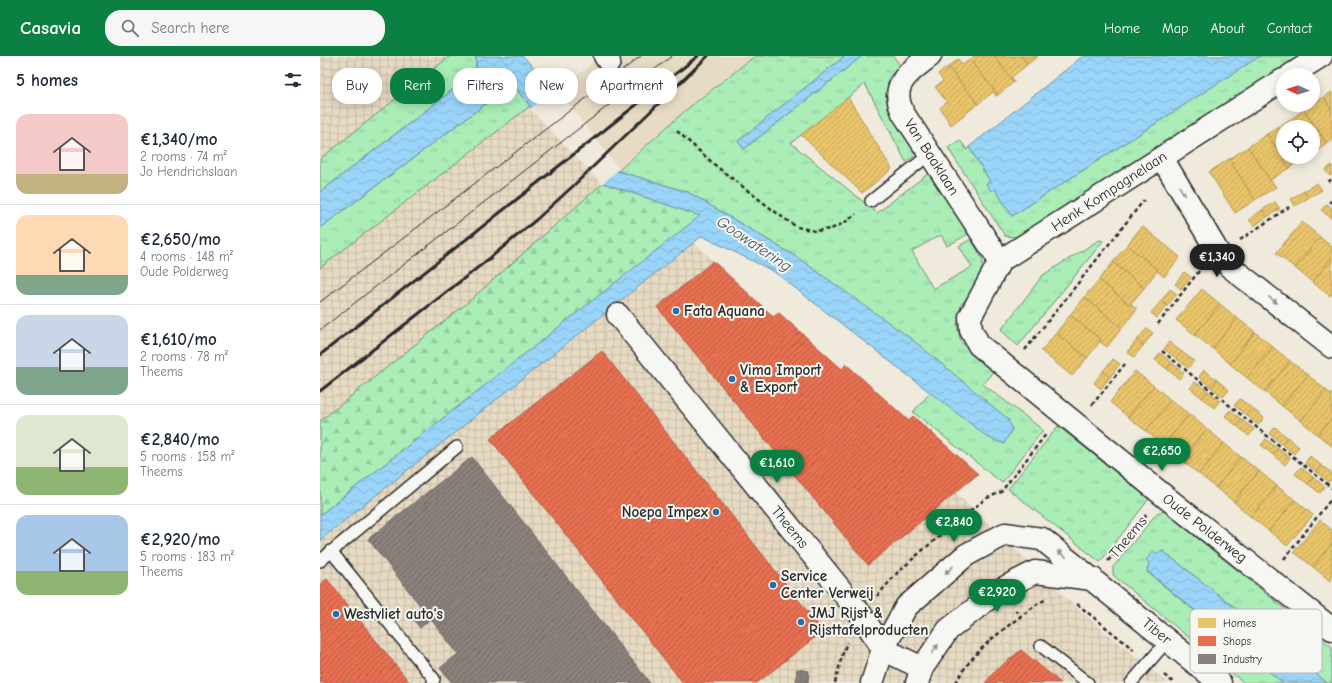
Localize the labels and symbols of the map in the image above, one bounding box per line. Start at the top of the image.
north arrow [1276,68,1320,112]
street label: Van Baaklaan [901,115,963,199]
street label: Henk Kompagnelaan [1048,147,1170,235]
one-way arrow [1178,185,1185,197]
water label: Goowatering [713,212,795,276]
pin: €1,340 [1184,244,1250,278]
one-way arrow [1267,296,1278,305]
place label: Fata Aquana [684,302,765,320]
marker: Fata Aquana [671,306,681,316]
place label: Vima Import & Export [740,361,822,396]
marker: Vima Import & Export [727,374,737,384]
pin: €2,650 [1129,438,1195,472]
pin: €1,610 [744,450,810,484]
street label: Oude Polderweg [1159,489,1251,567]
street label: Theems [767,502,813,552]
place label: Noepa Impex [622,503,709,521]
marker: Noepa Impex [711,507,721,517]
pin: €2,840 [921,509,987,543]
street label: Theems [1105,512,1151,562]
one-way arrow [1057,550,1068,559]
one-way arrow [943,565,954,574]
place label: Service Center Verweij [781,567,874,602]
pin: €2,920 [964,579,1030,613]
marker: Service Center Verweij [768,580,778,590]
place label: JMJ Rijst & Rijsttafelproducten [809,604,928,639]
place label: Westvliet auto's [344,605,443,623]
marker: Westvliet auto's [331,609,341,619]
legend [1190,609,1322,673]
street label: Tiber [1139,614,1175,648]
marker: JMJ Rijst & Rijsttafelproducten [796,617,806,627]
text: Homes [1223,617,1256,630]
text: Shops [1223,635,1252,648]
one-way arrow [931,644,939,654]
text: Industry [1223,653,1262,666]

